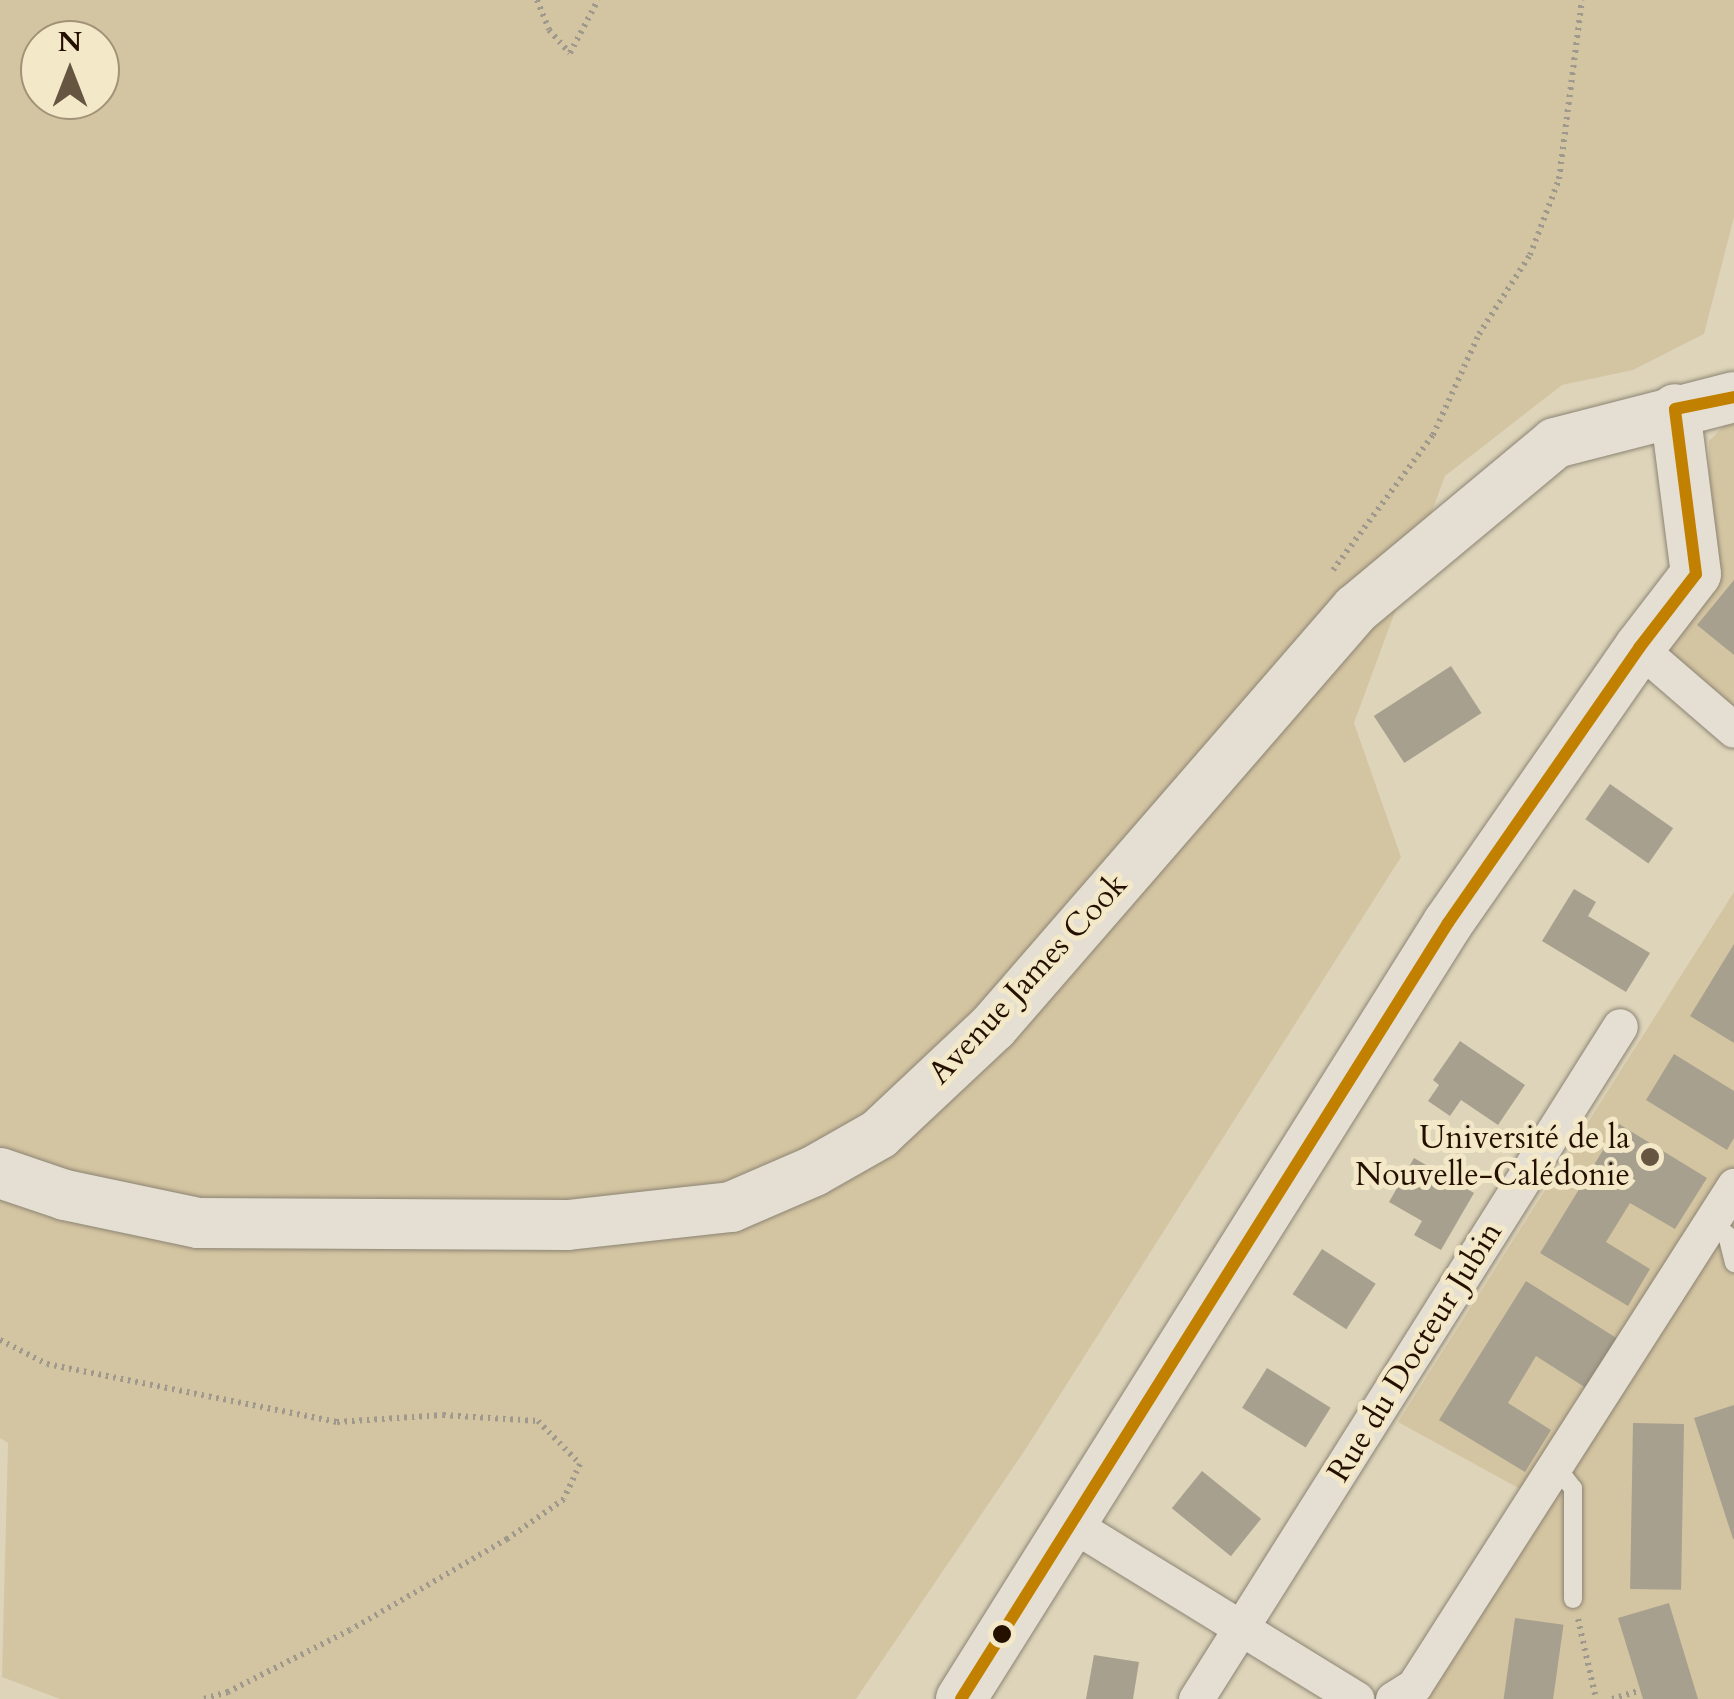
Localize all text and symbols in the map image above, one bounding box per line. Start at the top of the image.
north arrow [20,20,120,120]
text: N [58,23,82,61]
street label: Avenue James Cook [920,866,1136,1092]
place label: Université de la Nouvelle-Calédonie [1355,1120,1630,1195]
marker: Université de la Nouvelle-Calédonie [1639,1146,1661,1168]
street label: Rue du Docteur Jubin [1319,1215,1511,1489]
unlabelled marker [992,1624,1012,1644]

